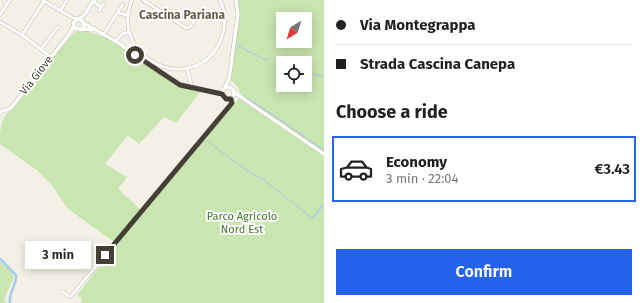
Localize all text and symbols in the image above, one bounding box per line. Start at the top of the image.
district label: Cascina Pariana [139,8,225,22]
north arrow [276,12,312,48]
map controls [276,12,312,92]
text: Via Montegrappa [360,16,476,34]
route start [126,46,144,64]
street label: Via Giove [17,53,56,97]
text: Strada Cascina Canepa [360,55,515,73]
button: locate [276,56,312,92]
text: Choose a ride [336,101,448,123]
icon: car [338,151,374,187]
text: Economy [386,153,447,171]
text: €3.43 [594,160,630,178]
text: 3 min · 22:04 [386,171,459,186]
park label: Parco Agricolo Nord Est [207,210,277,236]
callout: 3 min [25,241,91,269]
route end [96,246,114,264]
text: 3 min [42,247,74,262]
button: Confirm [336,249,632,295]

